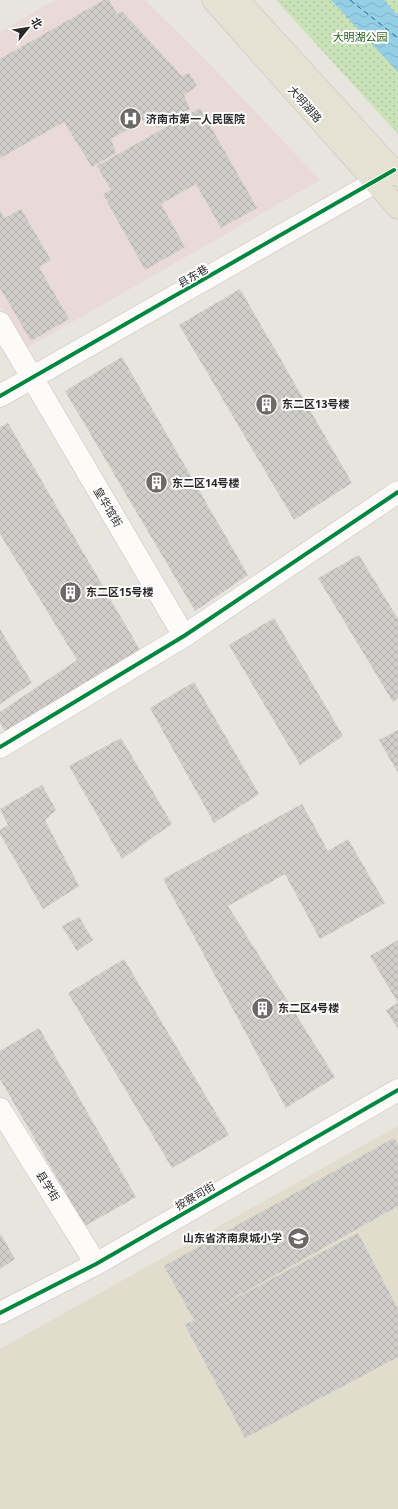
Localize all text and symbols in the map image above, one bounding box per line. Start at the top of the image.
north arrow [8,8,48,48]
text: 北 [28,14,46,31]
park label: 大明湖公园 [333,29,388,44]
street label: 大明湖路 [285,82,325,125]
hospital icon: 济南市第一人民医院 [118,106,144,132]
place label: 济南市第一人民医院 [146,111,245,126]
street label: 县东巷 [175,261,211,290]
building icon: 东二区13号楼 [253,391,279,417]
place label: 东二区13号楼 [282,396,350,411]
building icon: 东二区14号楼 [144,470,170,496]
place label: 东二区14号楼 [172,475,240,490]
street label: 皇华馆街 [91,484,126,529]
building icon: 东二区15号楼 [58,579,84,605]
place label: 东二区15号楼 [86,584,154,599]
building icon: 东二区4号楼 [249,995,275,1021]
place label: 东二区4号楼 [278,1000,339,1015]
street label: 县学街 [33,1168,64,1204]
street label: 按察司街 [172,1178,218,1213]
school or university icon: 山东省济南泉城小学 [285,1225,311,1251]
place label: 山东省济南泉城小学 [183,1230,282,1245]

